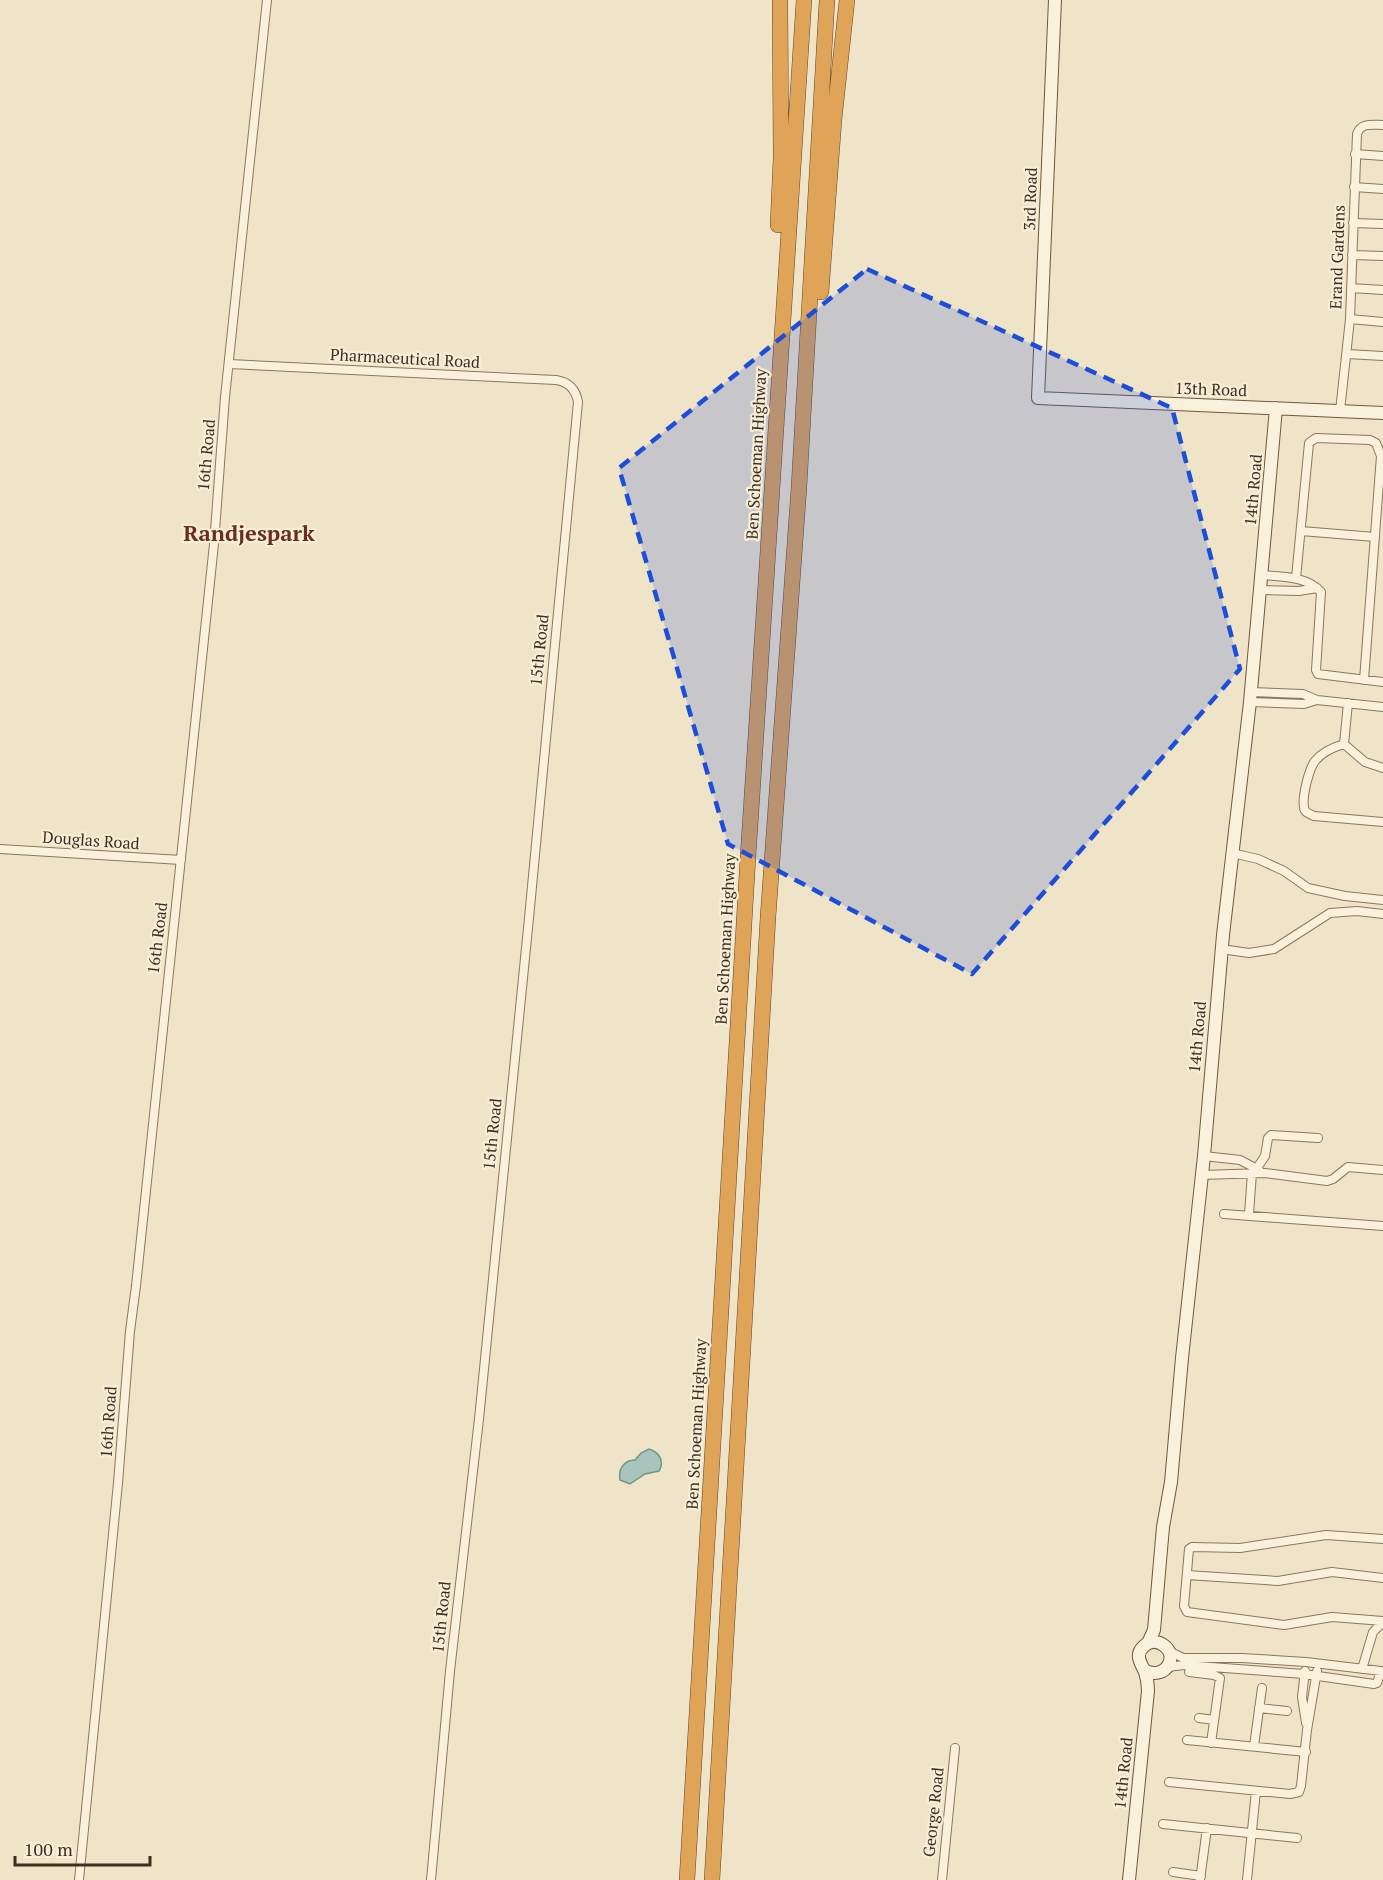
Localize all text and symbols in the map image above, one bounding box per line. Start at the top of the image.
street label: 3rd Road [1018,167,1042,231]
street label: Erand Gardens [1324,204,1350,310]
street label: Pharmaceutical Road [329,343,481,373]
street label: Ben Schoeman Highway [741,367,772,540]
street label: 13th Road [1175,377,1247,401]
street label: 16th Road [192,418,220,492]
street label: 14th Road [1239,453,1267,527]
district label: Randjespark [183,518,315,547]
street label: 15th Road [524,613,554,687]
street label: Douglas Road [42,826,140,854]
street label: Ben Schoeman Highway [710,852,741,1025]
street label: 16th Road [142,901,172,975]
street label: 14th Road [1183,1000,1211,1074]
street label: 15th Road [477,1097,507,1171]
street label: Ben Schoeman Highway [681,1337,712,1510]
street label: 16th Road [95,1385,121,1459]
street label: 15th Road [426,1580,456,1654]
street label: 14th Road [1108,1736,1138,1810]
street label: George Road [917,1766,949,1858]
scale bar [15,1829,150,1867]
text: 100 m [24,1837,73,1861]

